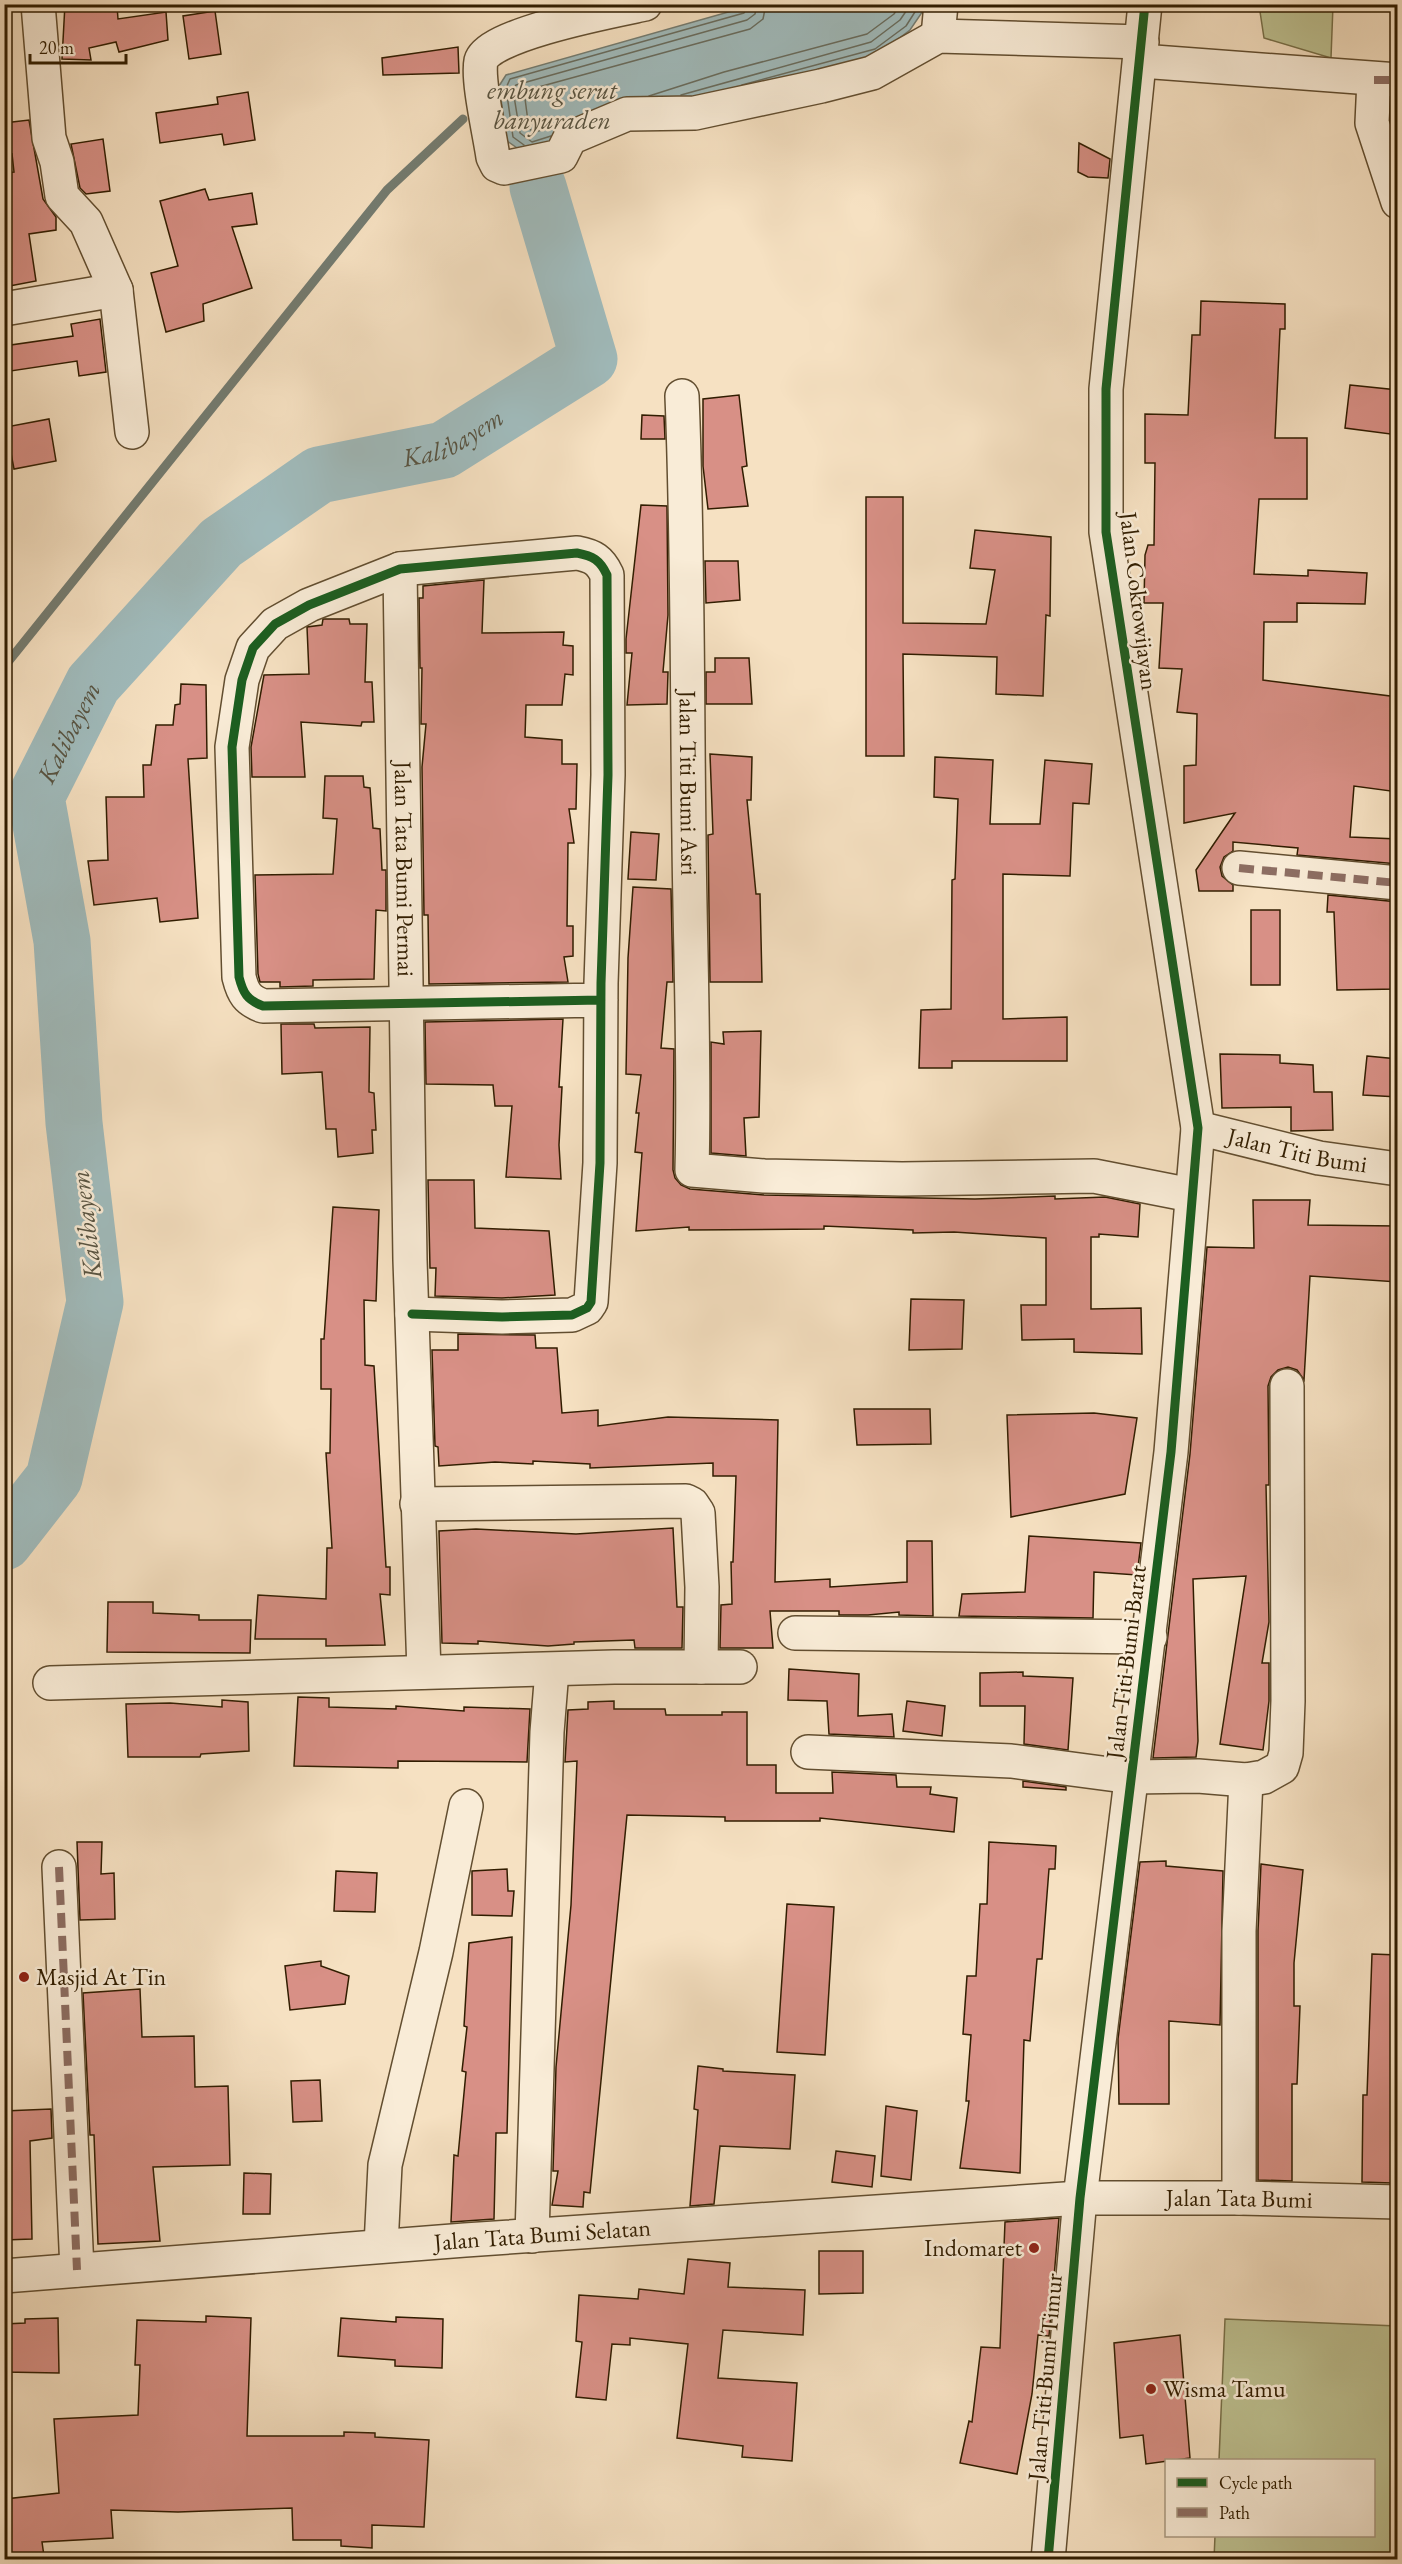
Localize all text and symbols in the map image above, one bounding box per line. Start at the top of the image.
scale bar [30,27,126,65]
text: 20 m [39,36,74,59]
water label: embung serut banyuraden [487,73,618,137]
water label: Kalibayem [399,400,510,475]
street label: Jalan Cokrowijayan [1113,508,1166,692]
water label: Kalibayem [28,676,108,790]
street label: Jalan Titi Bumi Asri [673,688,705,876]
street label: Jalan Tata Bumi Permai [388,759,422,977]
street label: Jalan Titi Bumi [1222,1119,1369,1180]
water label: Kalibayem [63,1169,110,1282]
street label: Jalan Titi Bumi Barat [1098,1563,1153,1763]
place label: Masjid At Tin [36,1961,167,1992]
marker: Masjid At Tin [17,1970,31,1984]
street label: Jalan Tata Bumi [1164,2182,1313,2215]
street label: Jalan Tata Bumi Selatan [431,2211,652,2258]
place label: Indomaret [924,2232,1022,2263]
marker: Indomaret [1027,2241,1041,2255]
street label: Jalan Titi Bumi Timur [1020,2272,1069,2484]
place label: Wisma Tamu [1163,2373,1286,2404]
marker: Wisma Tamu [1144,2382,1158,2396]
legend [1165,2459,1375,2537]
text: Cycle path [1219,2471,1293,2494]
text: Path [1219,2501,1250,2524]

